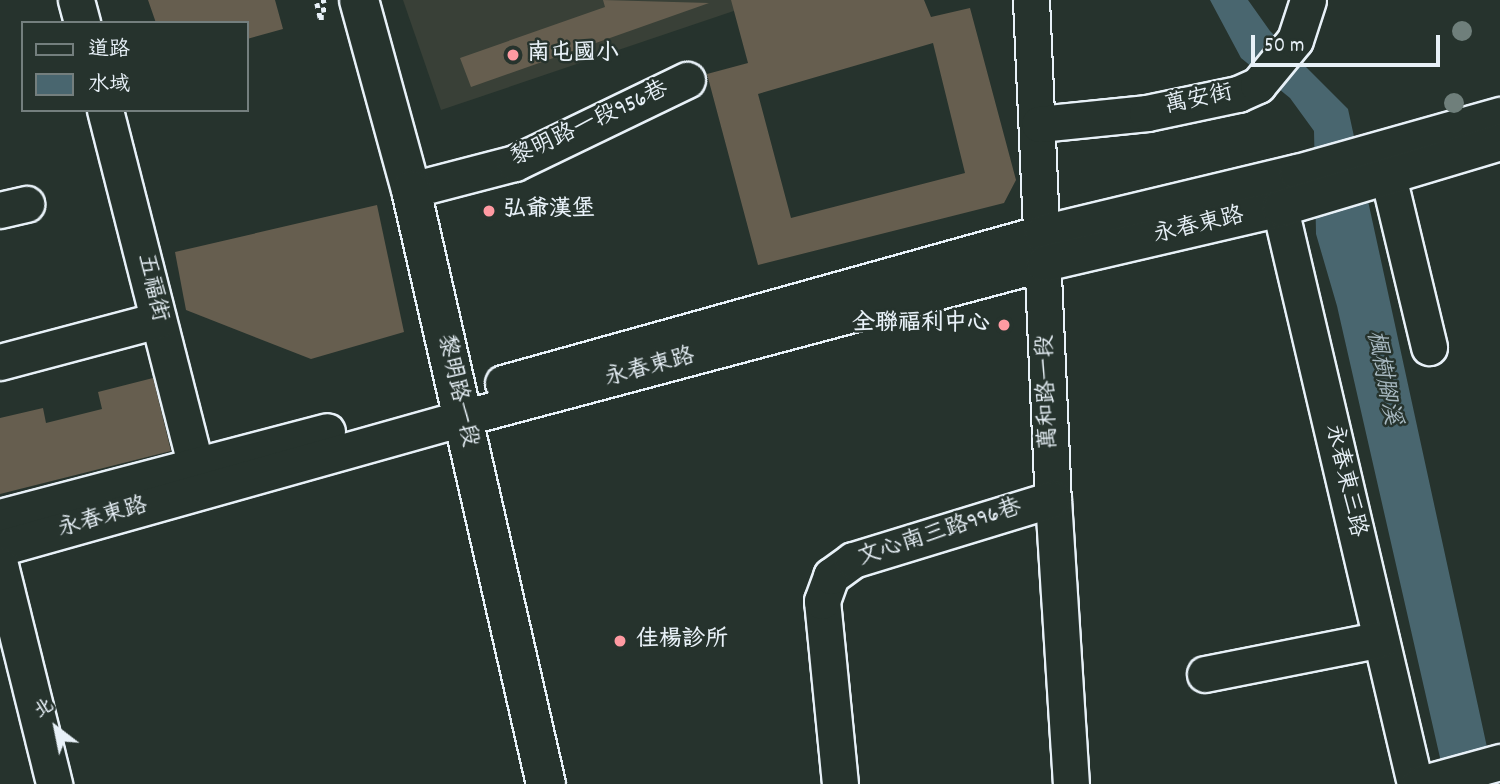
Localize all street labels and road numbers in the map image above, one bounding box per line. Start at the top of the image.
street label: 黎明路一段956巷 [507,76,673,174]
street label: 萬安街 [1162,80,1236,122]
street label: 永春東路 [1151,203,1247,251]
street label: 五福街 [130,251,172,325]
street label: 黎明路一段 [430,332,482,450]
street label: 萬和路一段 [1033,334,1065,450]
street label: 永春東路 [602,344,698,394]
street label: 永春東三路 [1318,422,1370,540]
street label: 永春東路 [55,493,151,545]
street label: 文心南三路996巷 [855,495,1025,573]

